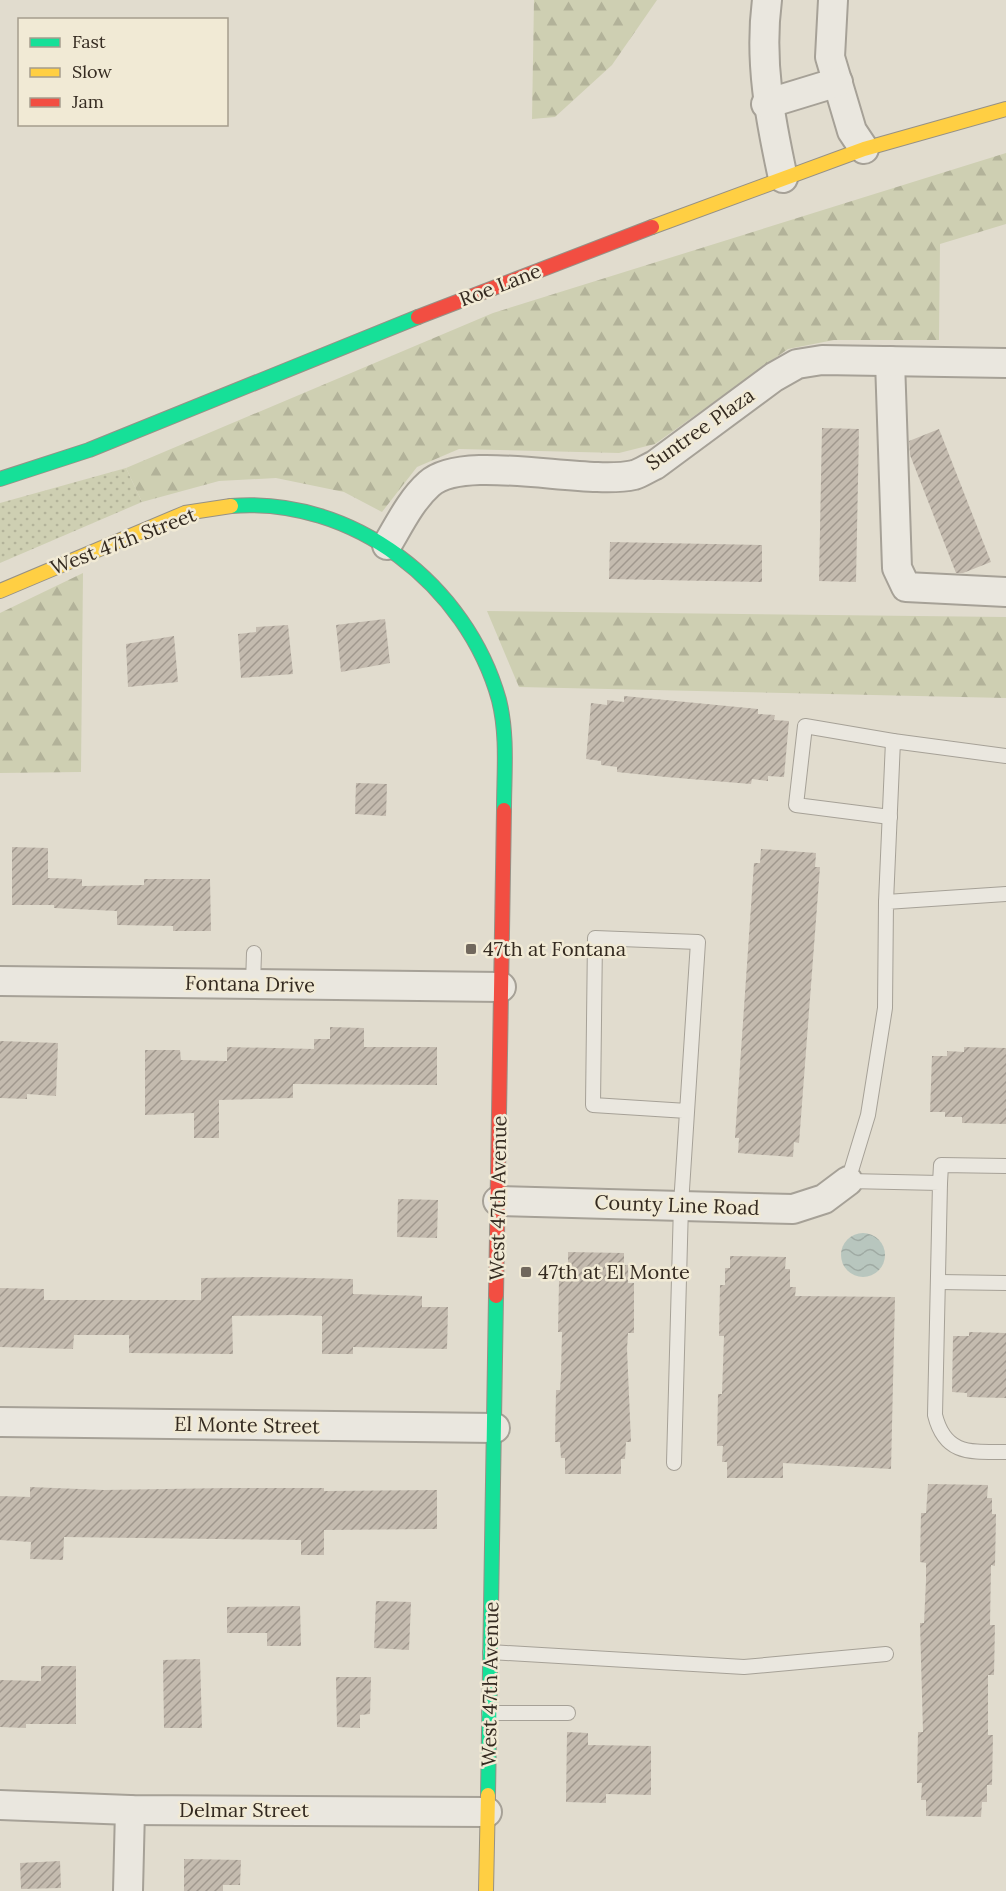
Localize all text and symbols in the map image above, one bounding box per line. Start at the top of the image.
legend [18,18,228,126]
text: Fast [72,30,106,53]
text: Slow [72,60,112,83]
text: Jam [71,90,104,113]
street label: Roe Lane [455,257,544,312]
street label: Suntree Plaza [641,382,759,475]
street label: West 47th Street [46,501,199,580]
place label: 47th at Fontana [483,936,626,961]
marker: 47th at Fontana [464,942,478,956]
street label: Fontana Drive [185,970,315,997]
street label: West 47th Avenue [484,1115,511,1281]
street label: County Line Road [594,1189,760,1220]
place label: 47th at El Monte [538,1259,690,1284]
marker: 47th at El Monte [519,1265,533,1279]
street label: El Monte Street [174,1411,320,1438]
street label: West 47th Avenue [476,1601,503,1767]
street label: Delmar Street [179,1797,309,1822]

